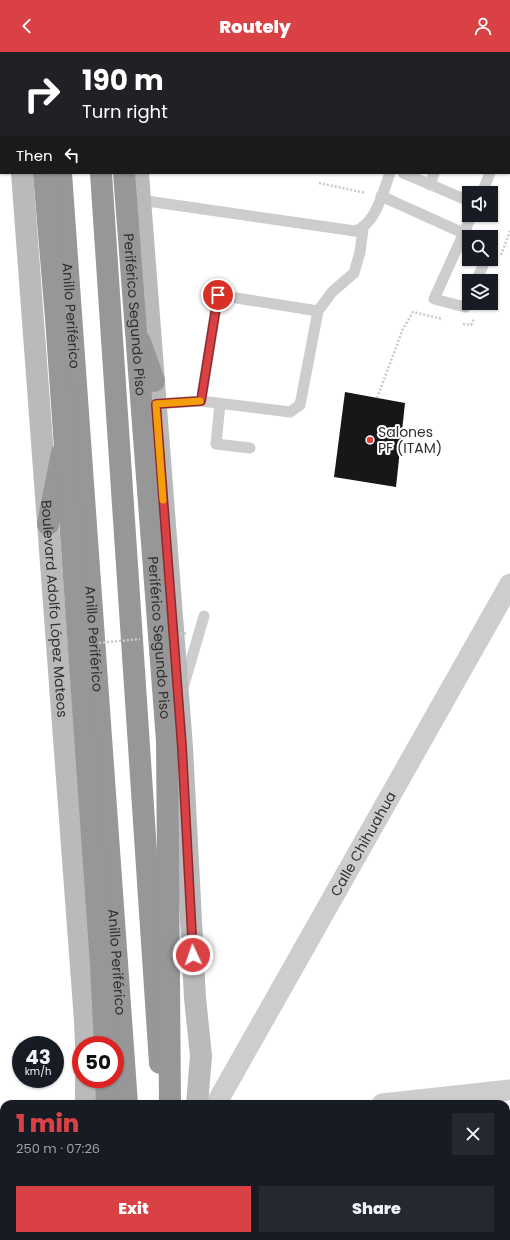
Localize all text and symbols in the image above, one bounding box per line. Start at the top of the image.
text: Routely [219,14,291,39]
icon: back [16,15,38,37]
icon: person [472,15,494,37]
text: 190 m [82,61,164,100]
icon: right [16,68,68,120]
text: Turn right [82,99,168,124]
icon: left [61,144,83,166]
text: Then [16,145,53,166]
map controls [462,186,498,310]
button: sound [462,186,498,222]
button: search [462,230,498,266]
street label: Periférico Segundo Piso [119,233,151,397]
street label: Anillo Periférico [57,262,85,369]
button: layers [462,274,498,310]
pin [201,278,235,312]
icon: arrive [207,284,229,306]
place label: Salones PF (ITAM) [378,422,442,458]
marker: Salones PF (ITAM) [365,435,375,445]
street label: Boulevard Adolfo López Mateos [36,499,72,718]
street label: Periférico Segundo Piso [143,556,175,720]
street label: Anillo Periférico [80,585,108,693]
street label: Calle Chihuahua [325,788,401,900]
street label: Anillo Periférico [103,908,131,1016]
position arrow [172,934,214,976]
speed limit sign: 50 [72,1036,124,1088]
text: 43 [25,1043,51,1071]
text: km/h [25,1064,51,1079]
text: 1 min [16,1107,79,1140]
button: close [452,1113,494,1155]
text: 250 m · 07:26 [16,1139,100,1158]
button: Exit [16,1186,251,1232]
button: Share [259,1186,494,1232]

